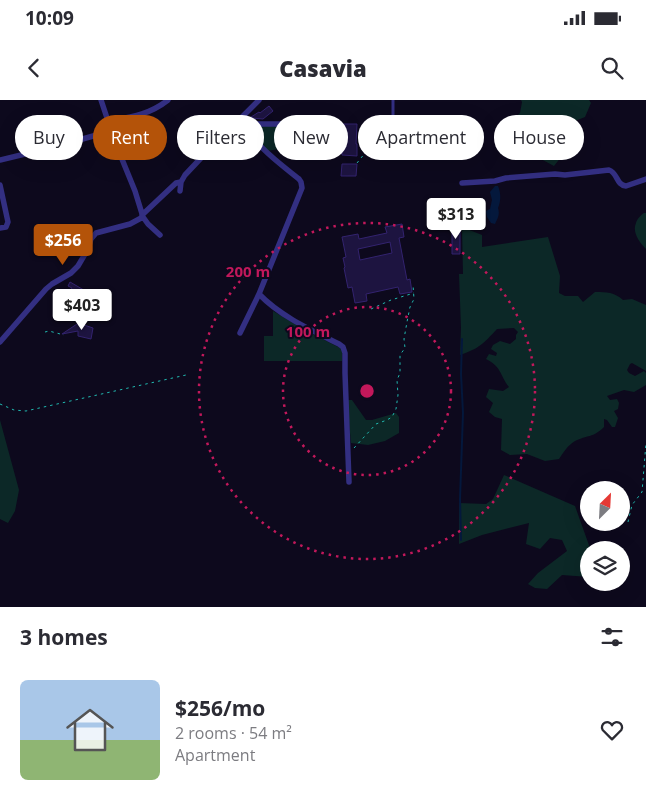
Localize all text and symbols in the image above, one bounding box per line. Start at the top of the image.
text: 10:09 [25,5,74,31]
text: Casavia [279,53,367,83]
icon: back [20,54,48,82]
icon: search [598,54,626,82]
chip: Buy [15,115,83,160]
chip: Rent [93,115,167,160]
chip: Filters [177,115,264,160]
chip: New [274,115,348,160]
chip: Apartment [358,115,484,160]
chip: House [494,115,584,160]
pin: $313 [426,198,486,240]
text: $313 [438,203,474,225]
pin: $256 [33,224,93,266]
text: $256 [45,229,81,251]
text: 200 m [226,261,270,281]
pin: $403 [52,288,112,331]
text: $403 [64,294,100,316]
text: 100 m [286,321,330,341]
centre of rings [358,382,376,400]
north arrow [580,481,630,531]
map controls [580,481,630,591]
button: layers [580,541,630,591]
text: 3 homes [20,623,108,651]
icon: filters [598,623,626,651]
text: $256/mo [175,694,265,722]
icon: home [60,700,120,760]
icon: heart [598,716,626,744]
text: 2 rooms · 54 m² [175,722,292,744]
text: Apartment [175,744,255,766]

